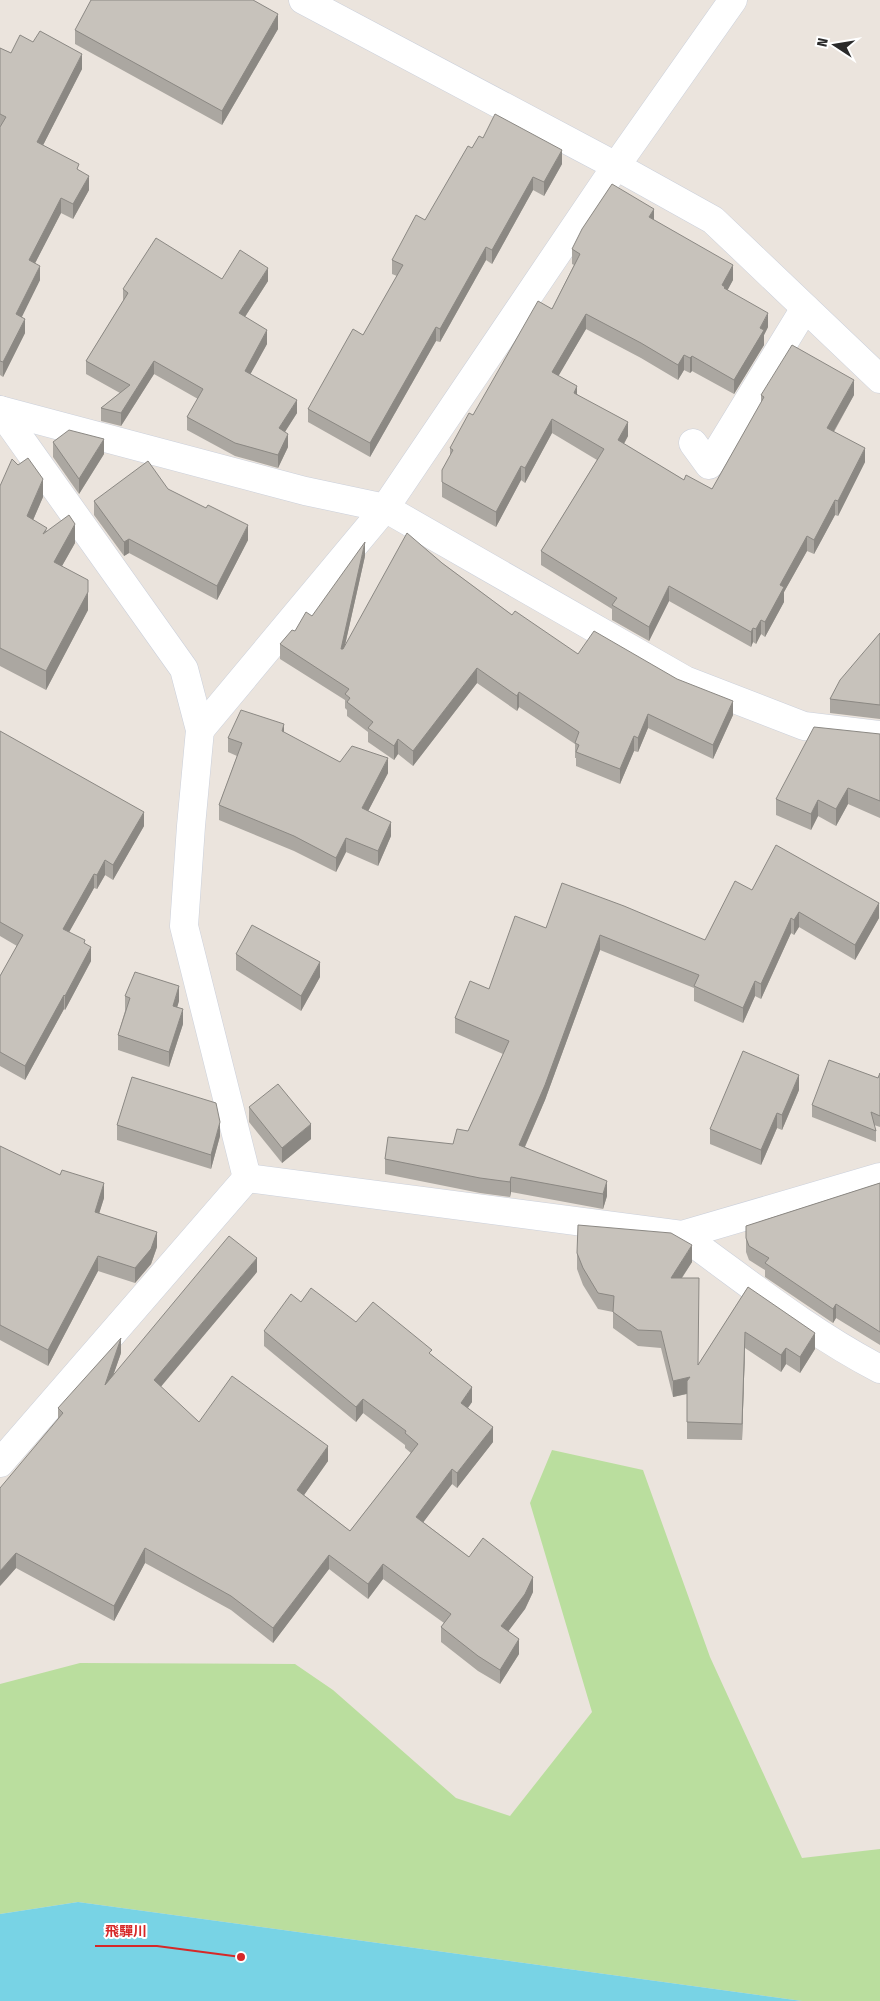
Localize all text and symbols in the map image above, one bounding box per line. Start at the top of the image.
north arrow [810,20,860,70]
text: N [814,37,832,48]
callout: 飛驒川 [95,1917,157,1946]
text: 飛驒川 [105,1923,147,1940]

